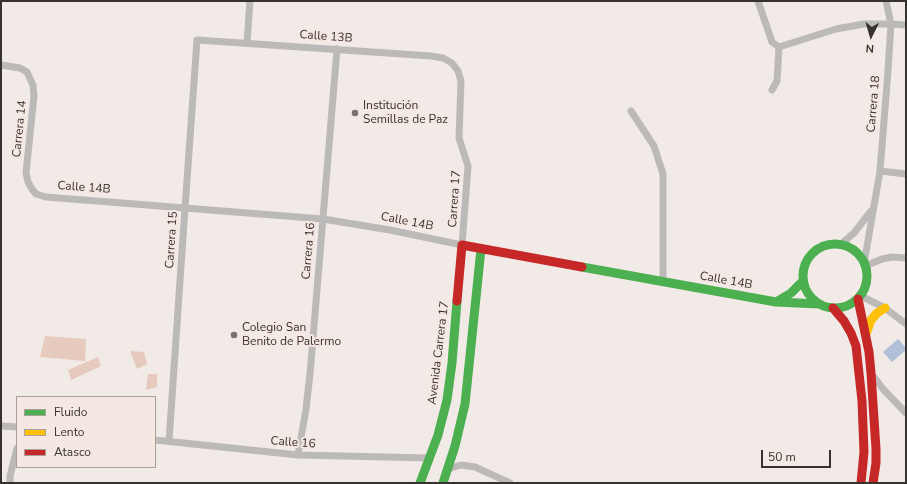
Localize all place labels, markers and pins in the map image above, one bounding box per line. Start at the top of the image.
place label: Institución Semillas de Paz [363,99,448,127]
marker: Institución Semillas de Paz [350,108,360,118]
place label: Colegio San Benito de Palermo [242,321,341,349]
marker: Colegio San Benito de Palermo [229,330,239,340]

